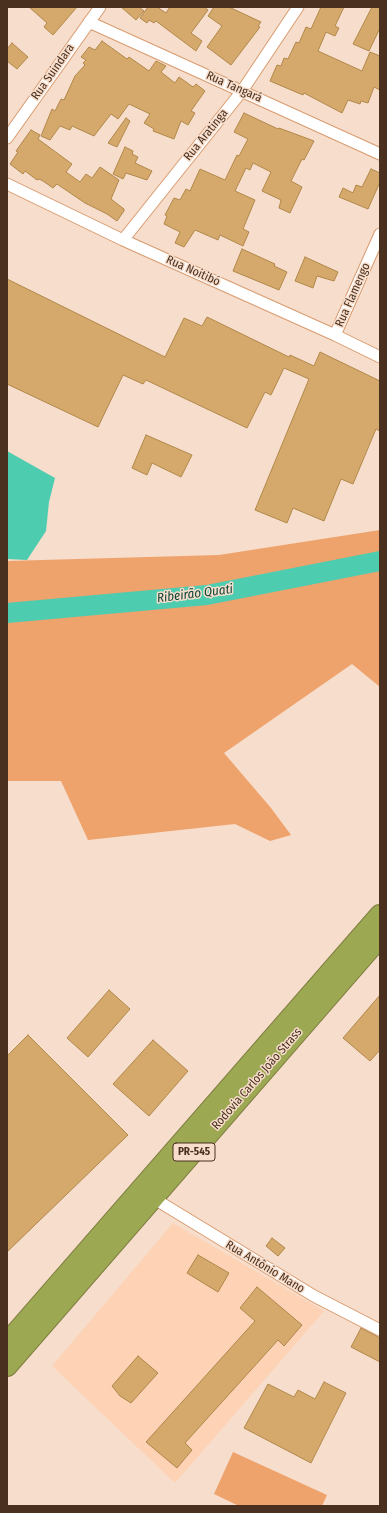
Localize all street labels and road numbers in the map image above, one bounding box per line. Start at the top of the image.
street label: Rua Suindara [28,41,78,103]
street label: Rua Tangará [204,68,264,106]
street label: Rua Aratinga [181,106,231,164]
street label: Rua Noitibó [164,253,222,289]
street label: Rua Flamengo [332,261,374,329]
street label: Rodovia Carlos João Strass [209,1025,305,1133]
road number: PR-545 [173,1143,215,1161]
street label: Rua Antônio Mano [223,1238,307,1296]

